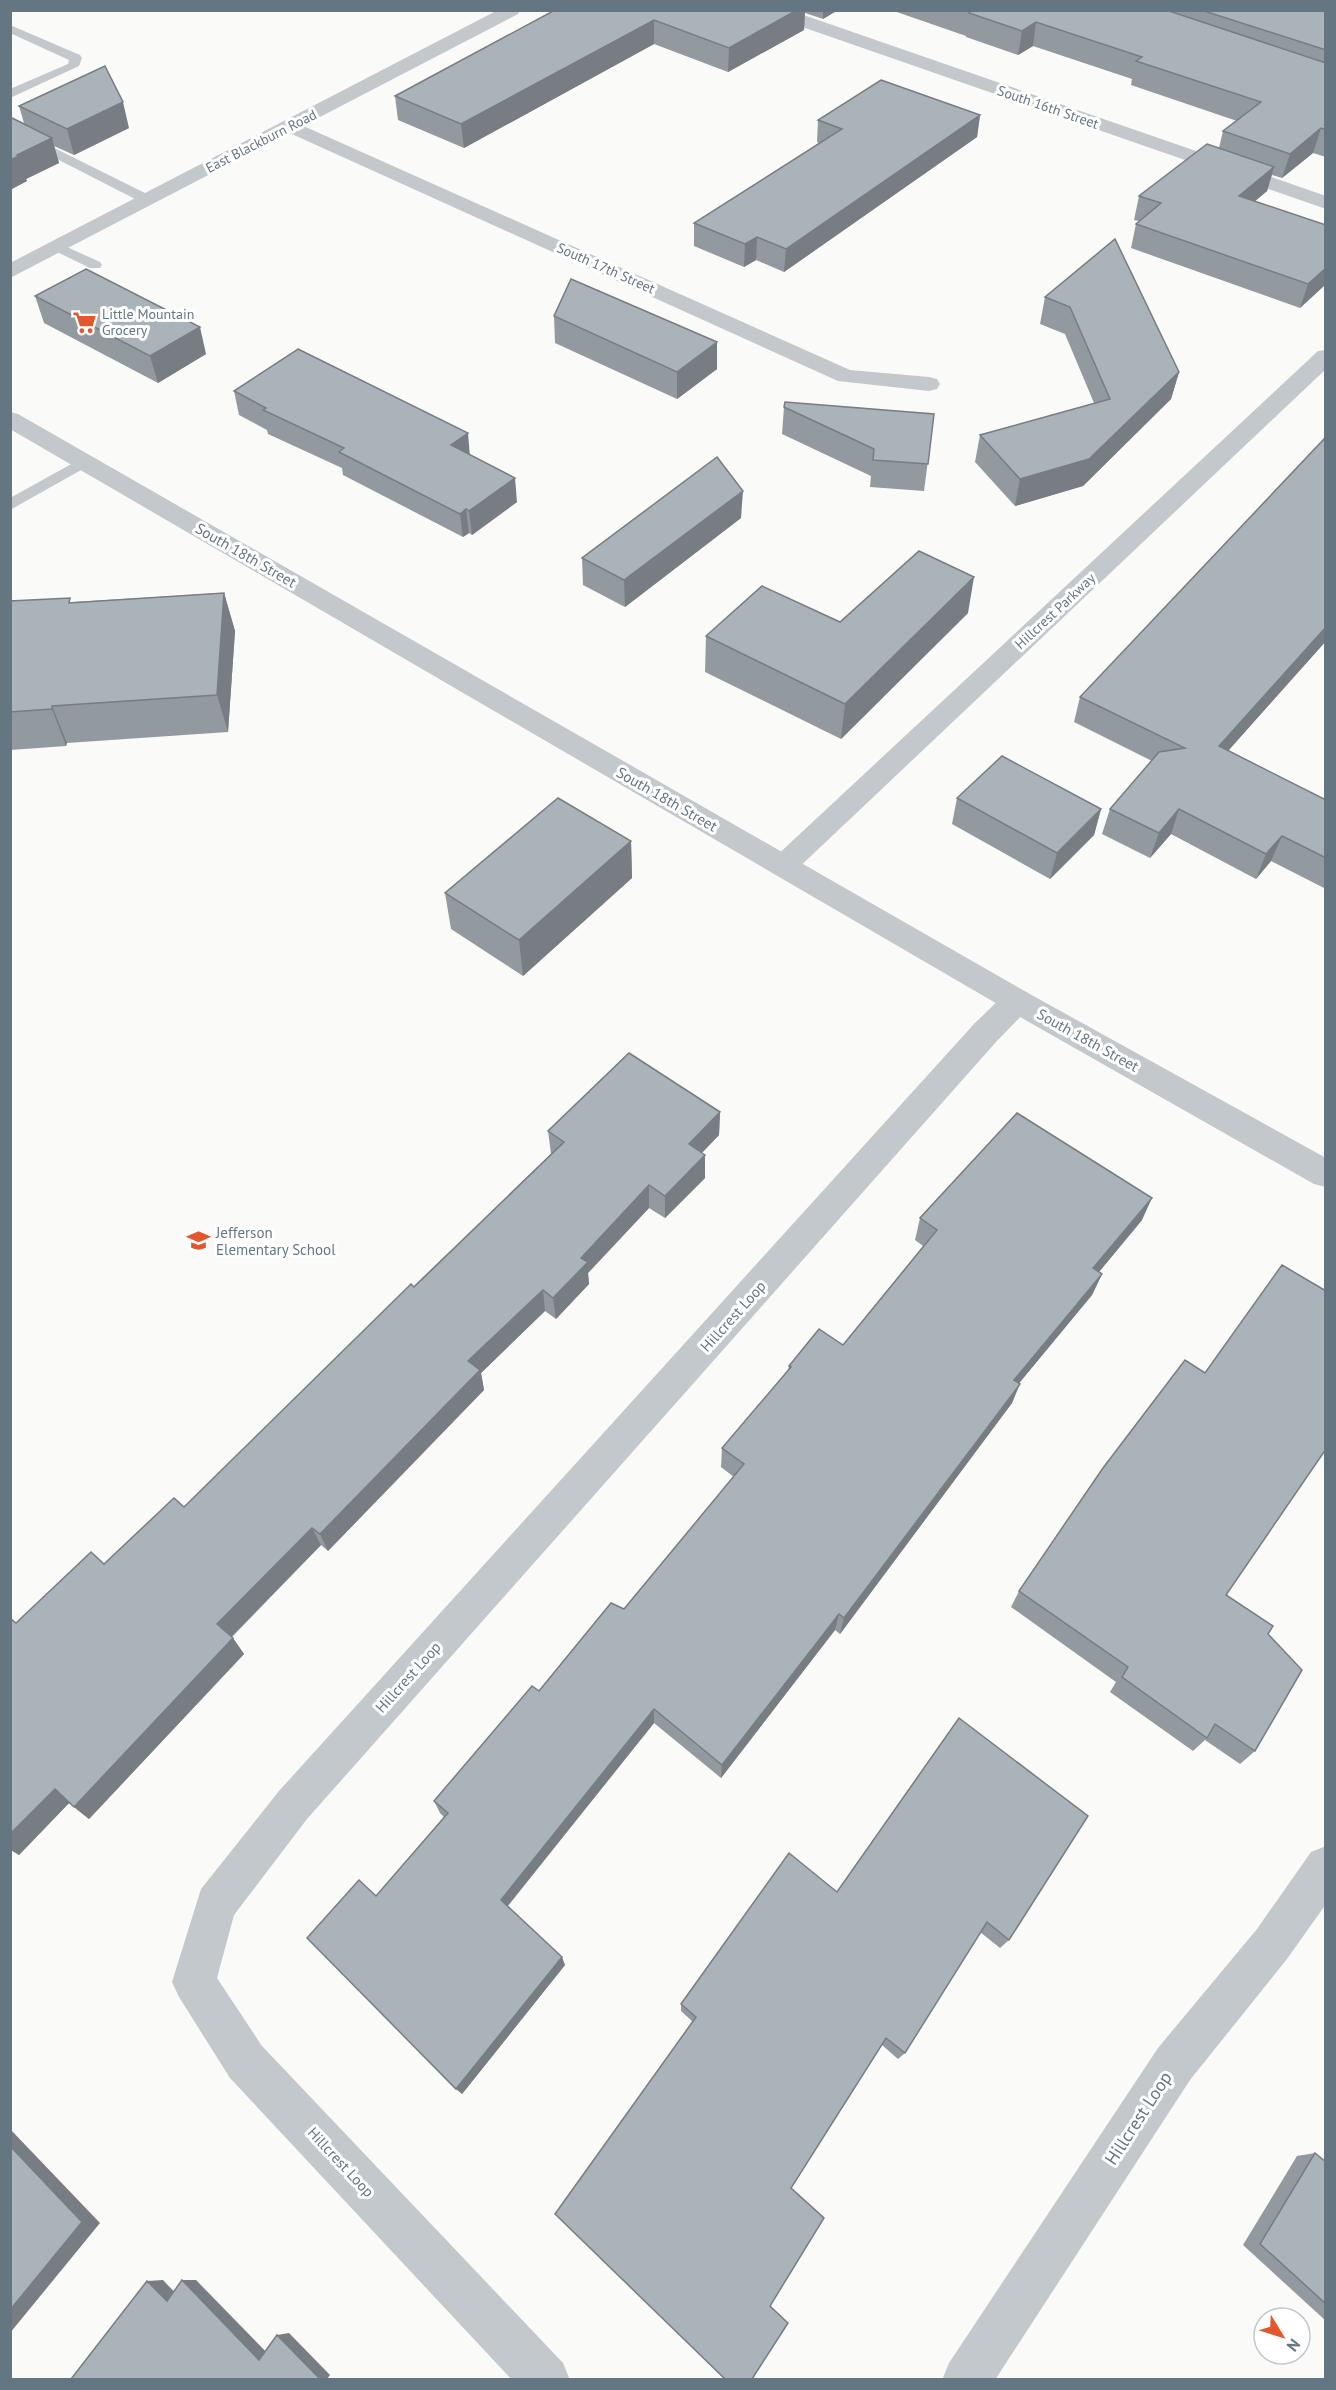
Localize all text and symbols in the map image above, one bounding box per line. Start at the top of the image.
street label: South 16th Street [995,81,1101,133]
street label: East Blackburn Road [203,105,319,177]
street label: South 17th Street [554,238,658,298]
place label: Little Mountain Grocery [102,305,194,339]
supermarket icon: Little Mountain Grocery [71,309,97,335]
street label: South 18th Street [192,518,300,592]
street label: Hillcrest Parkway [1011,569,1099,653]
street label: South 18th Street [613,762,721,836]
street label: South 18th Street [1034,1004,1142,1076]
place label: Jefferson Elementary School [215,1223,336,1259]
school or university icon: Jefferson Elementary School [185,1228,211,1254]
street label: Hillcrest Loop [696,1277,770,1355]
street label: Hillcrest Loop [371,1638,445,1716]
street label: Hillcrest Loop [1099,2067,1177,2169]
street label: Hillcrest Loop [304,2123,378,2201]
north arrow [1252,2306,1312,2366]
text: N [1283,2335,1305,2356]

